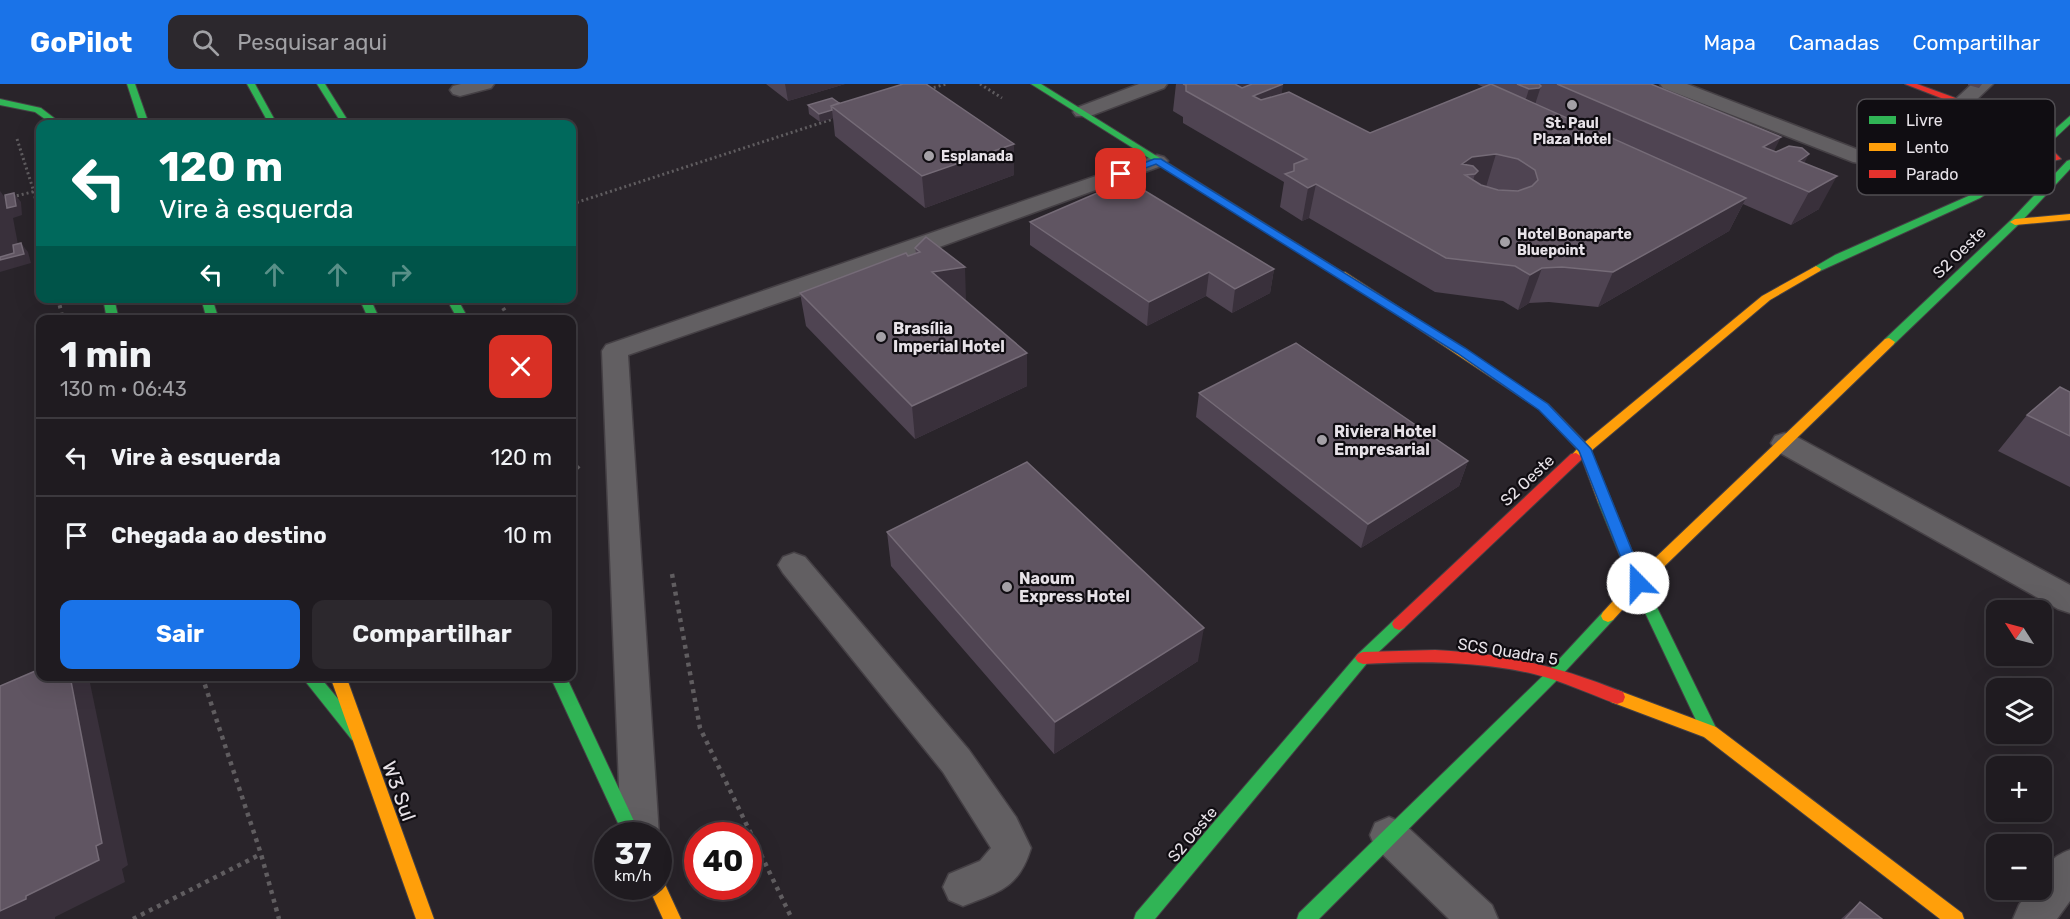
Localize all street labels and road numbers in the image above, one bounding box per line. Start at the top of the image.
street label: S2 Oeste [1929,222,1990,282]
street label: S2 Oeste [1497,451,1558,510]
street label: SCS Quadra 5 [1456,634,1560,669]
street label: W3 Sul [377,758,421,824]
street label: S2 Oeste [1164,803,1221,866]

